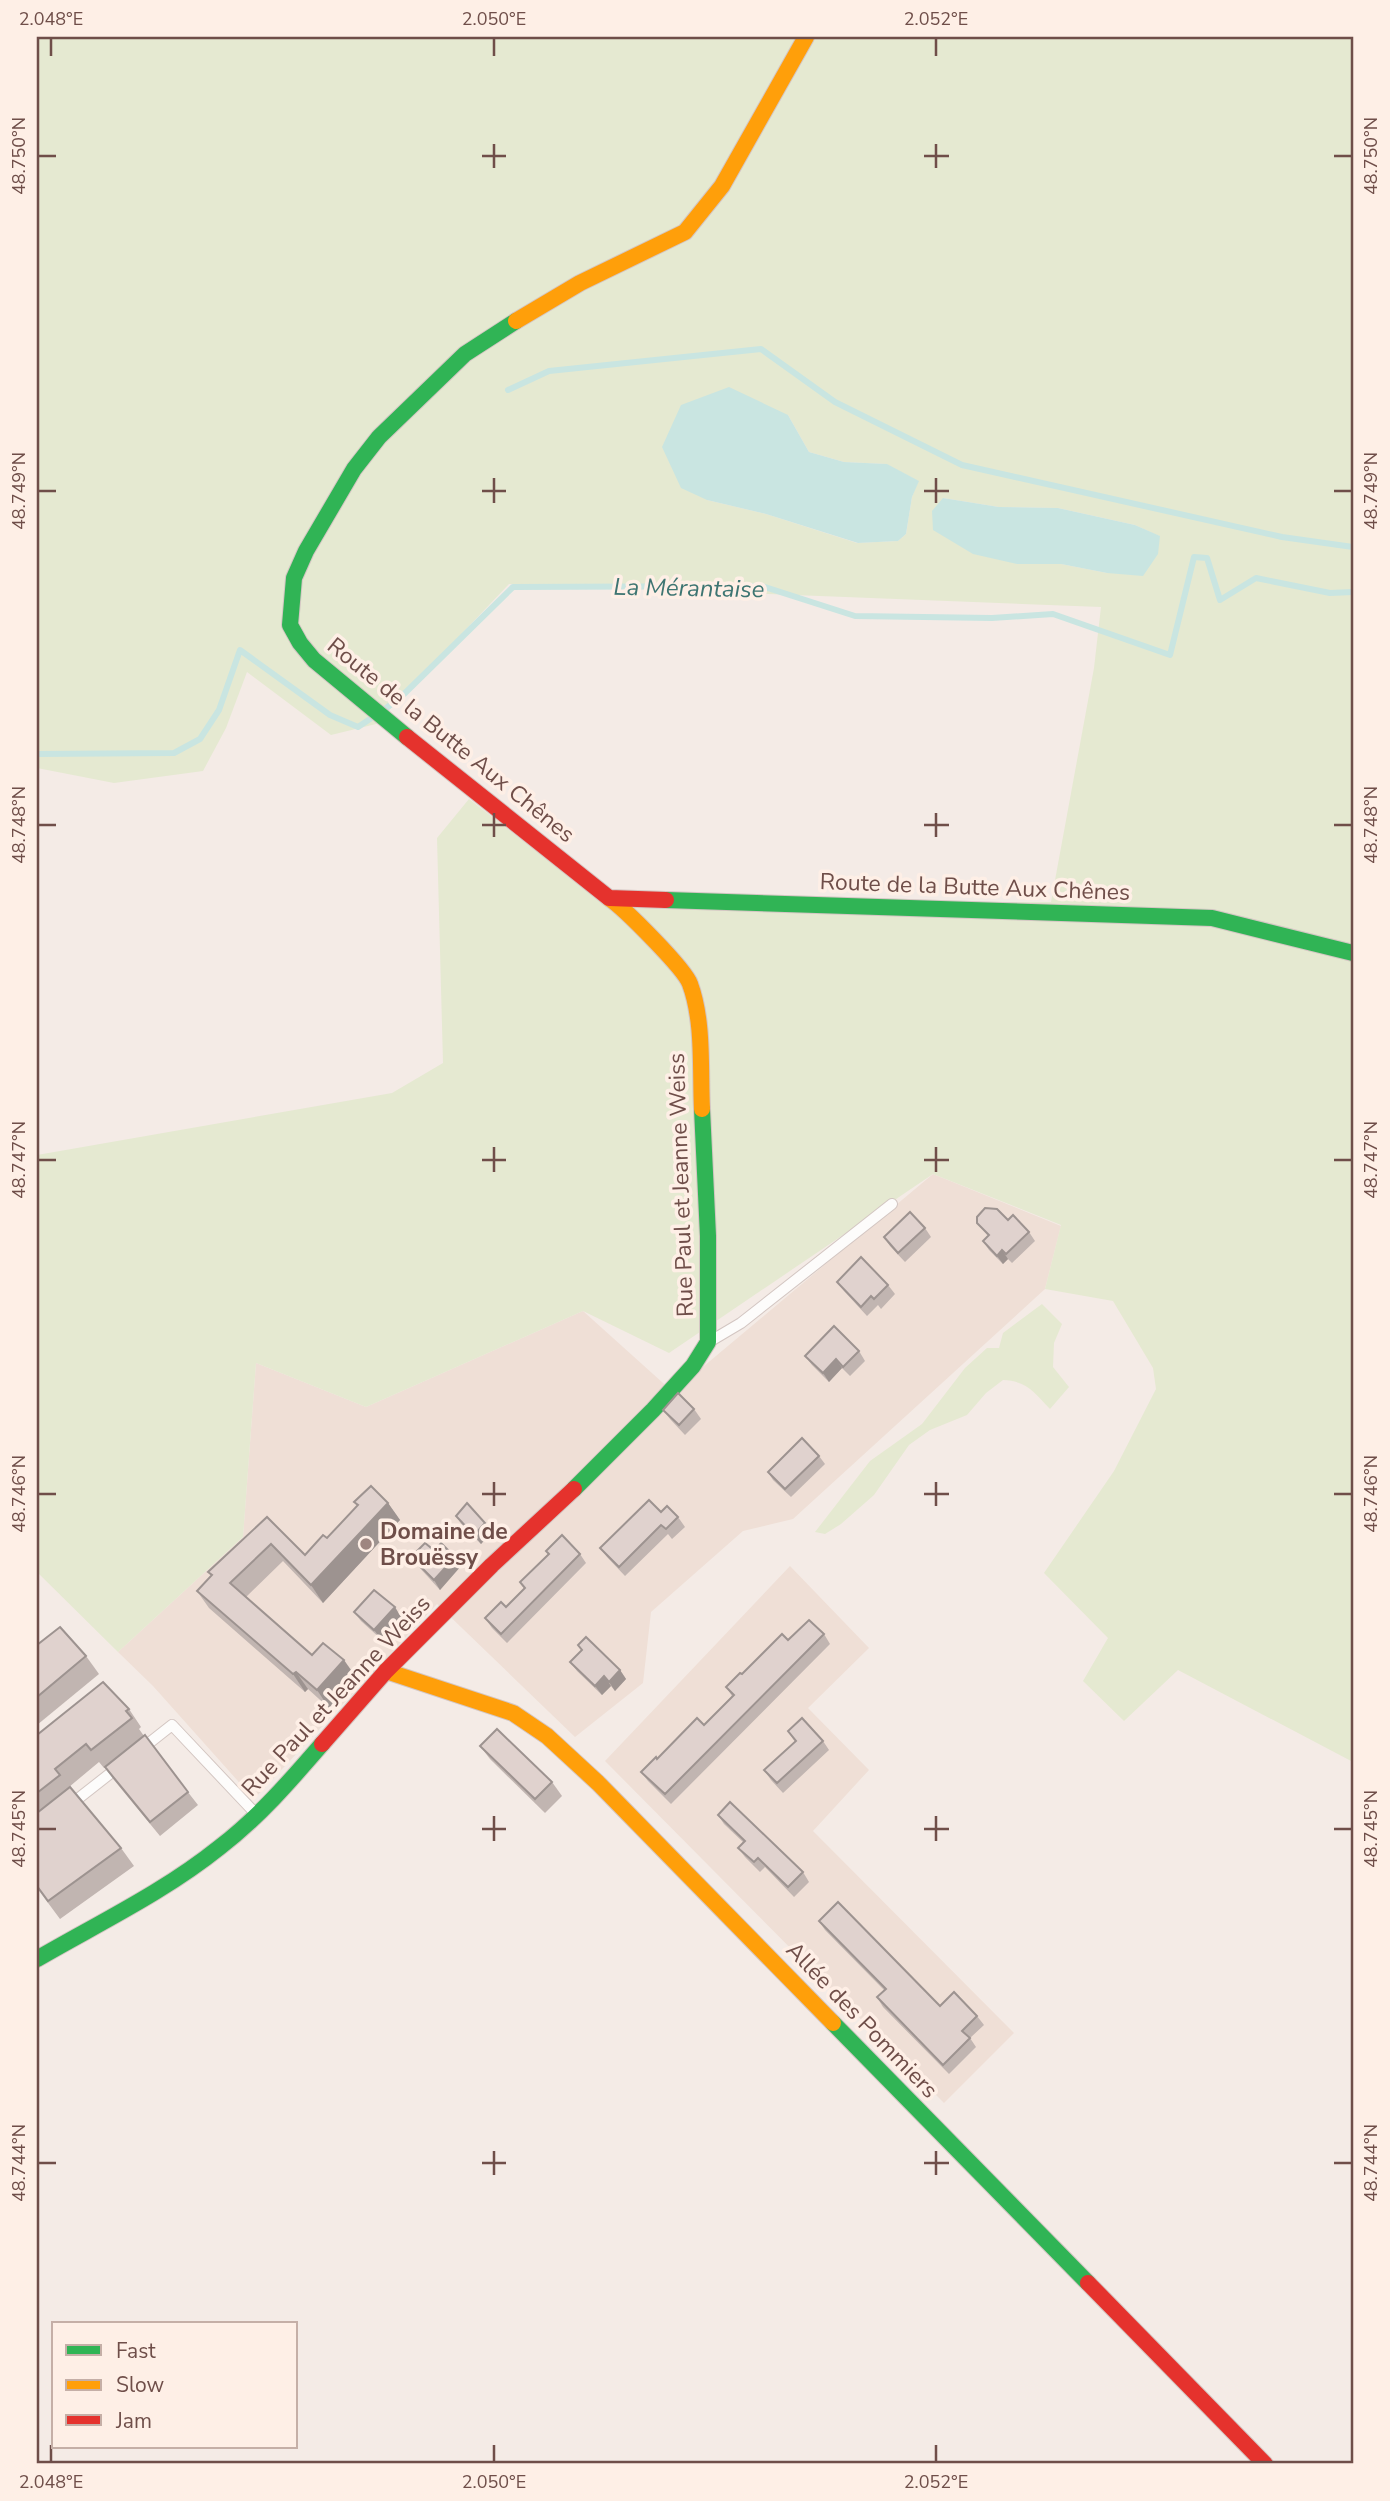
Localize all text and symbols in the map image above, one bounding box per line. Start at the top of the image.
text: 2.048°E [19,7,83,31]
text: 2.050°E [462,7,526,31]
text: 2.052°E [904,7,968,31]
text: 48.750°N [7,117,31,195]
text: 48.750°N [1359,117,1383,195]
text: 48.749°N [7,452,31,530]
text: 48.749°N [1359,452,1383,530]
water label: La Mérantaise [613,571,765,605]
street label: Route de la Butte Aux Chênes [321,630,581,850]
text: 48.748°N [7,786,31,864]
text: 48.748°N [1359,786,1383,864]
street label: Route de la Butte Aux Chênes [819,866,1131,908]
street label: Rue Paul et Jeanne Weiss [661,1052,701,1318]
text: 48.747°N [7,1121,31,1199]
text: 48.747°N [1359,1121,1383,1199]
text: 48.746°N [7,1455,31,1533]
text: 48.746°N [1359,1455,1383,1533]
place label: Domaine de Brouëssy [380,1516,508,1573]
marker: Domaine de Brouëssy [358,1536,374,1552]
street label: Rue Paul et Jeanne Weiss [235,1589,437,1803]
text: 48.745°N [7,1790,31,1868]
text: 48.745°N [1359,1790,1383,1868]
street label: Allée des Pommiers [779,1935,945,2105]
text: 48.744°N [7,2124,31,2202]
text: 48.744°N [1359,2124,1383,2202]
legend [52,2322,298,2448]
text: Fast [116,2337,156,2365]
text: Slow [116,2371,165,2399]
text: Jam [115,2407,152,2435]
text: 2.048°E [19,2470,83,2494]
text: 2.050°E [462,2470,526,2494]
text: 2.052°E [904,2470,968,2494]

